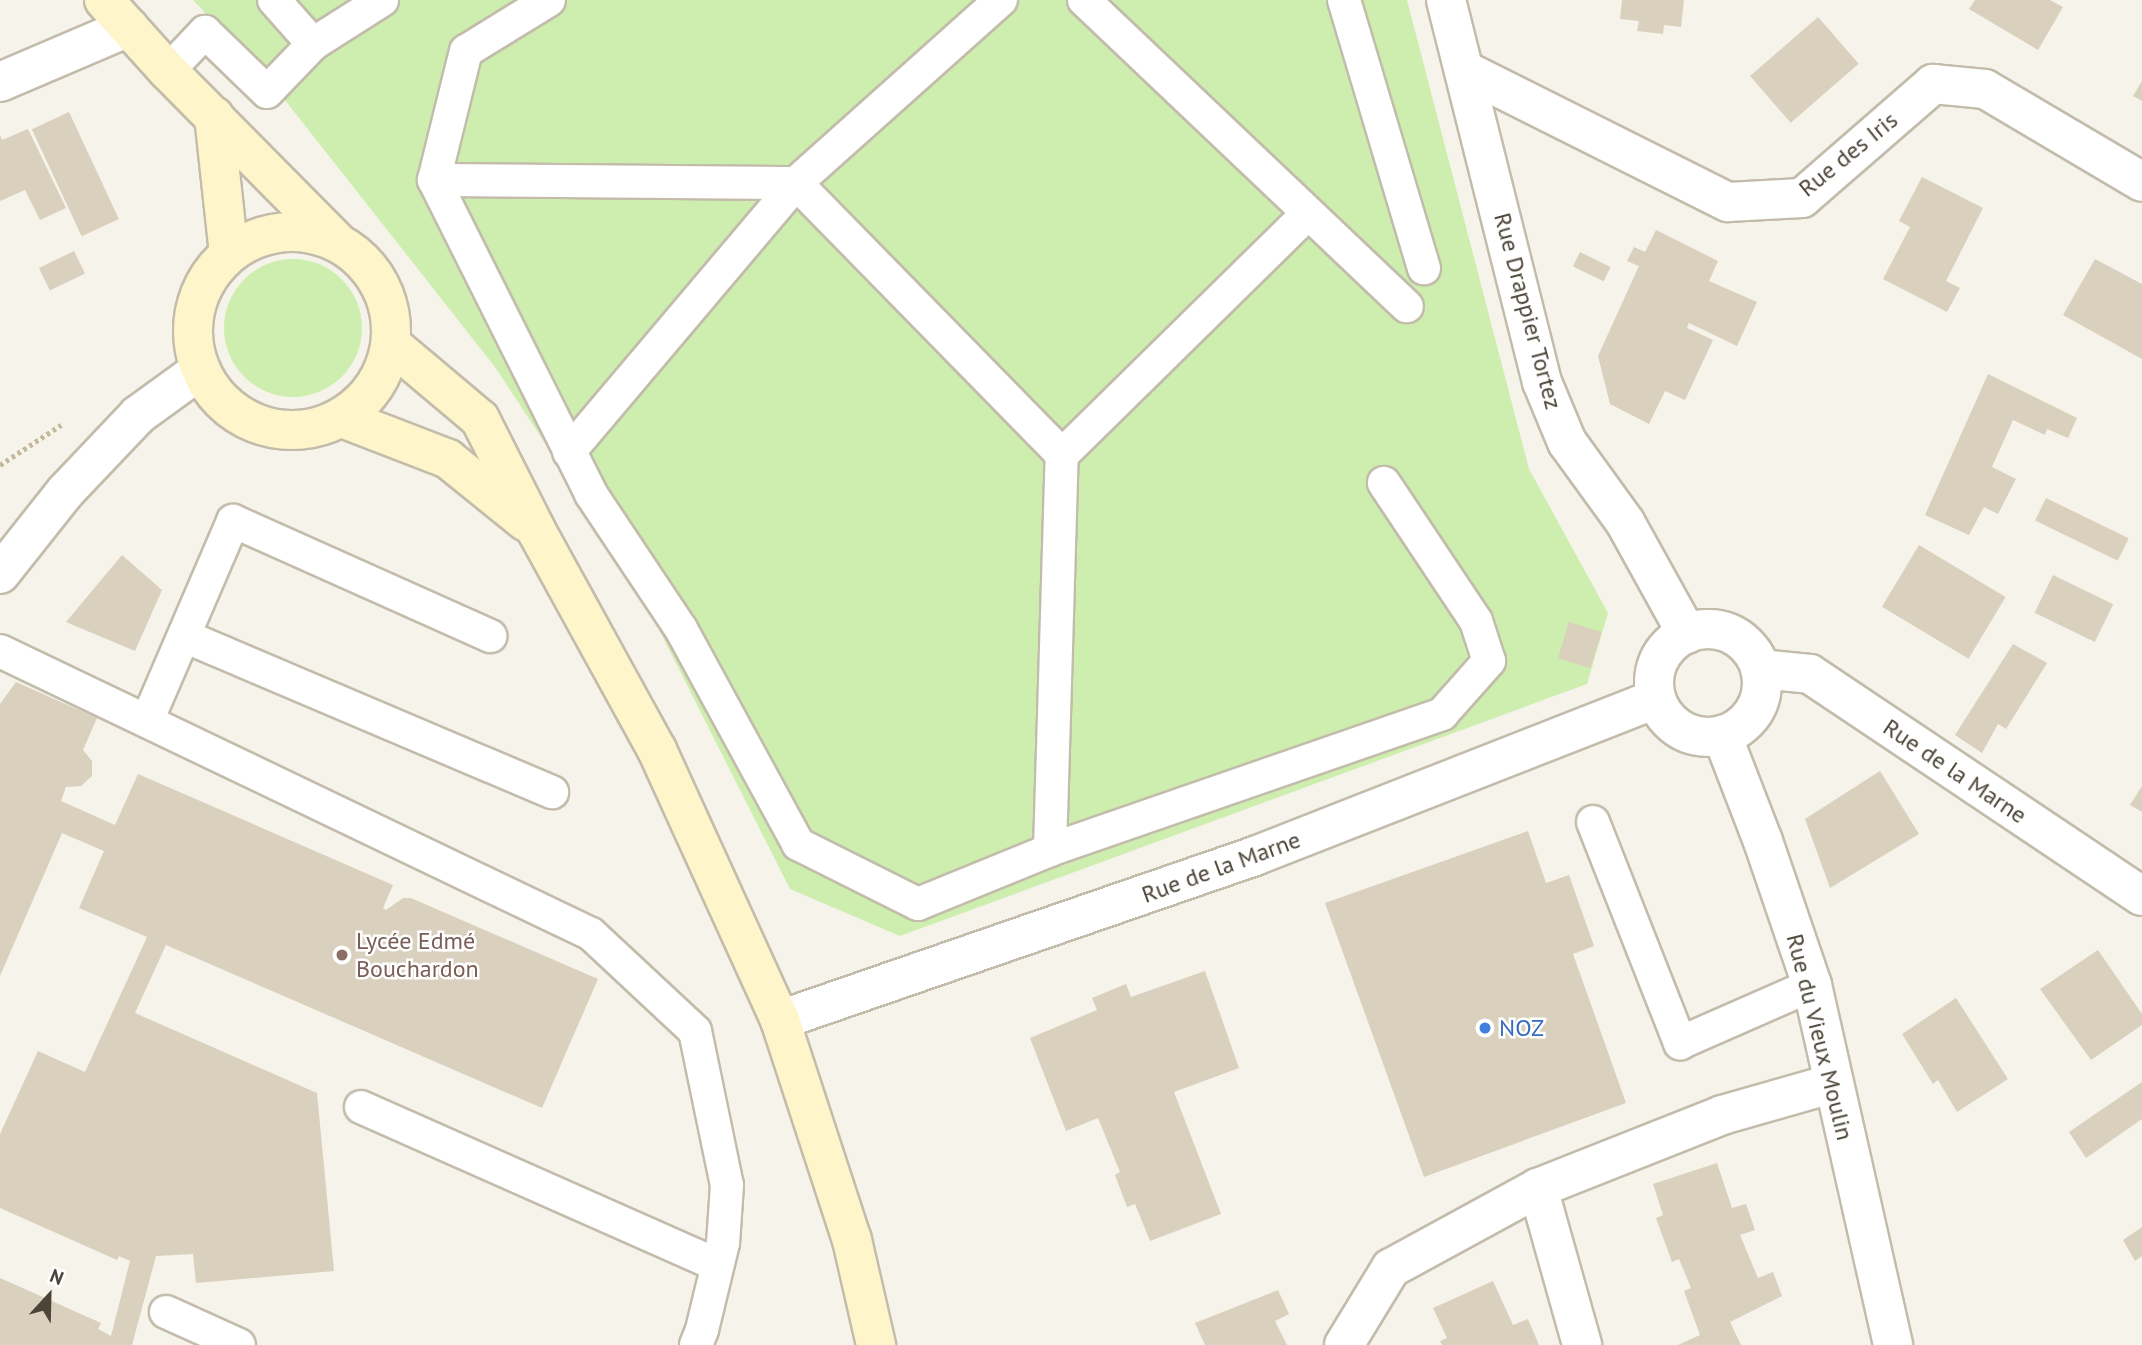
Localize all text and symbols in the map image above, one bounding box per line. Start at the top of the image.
street label: Rue des Iris [1793,105,1903,203]
street label: Rue Drappier Tortez [1488,209,1568,413]
street label: Rue de la Marne [1878,712,2032,830]
street label: Rue de la Marne [1138,825,1304,909]
place label: Lycée Edmé Bouchardon [356,927,479,983]
street label: Rue du Vieux Moulin [1780,930,1860,1144]
marker: Lycée Edmé Bouchardon [334,947,350,963]
place label: NOZ [1499,1014,1544,1042]
marker: NOZ [1477,1020,1493,1036]
north arrow [14,1261,84,1331]
text: N [47,1263,67,1290]

